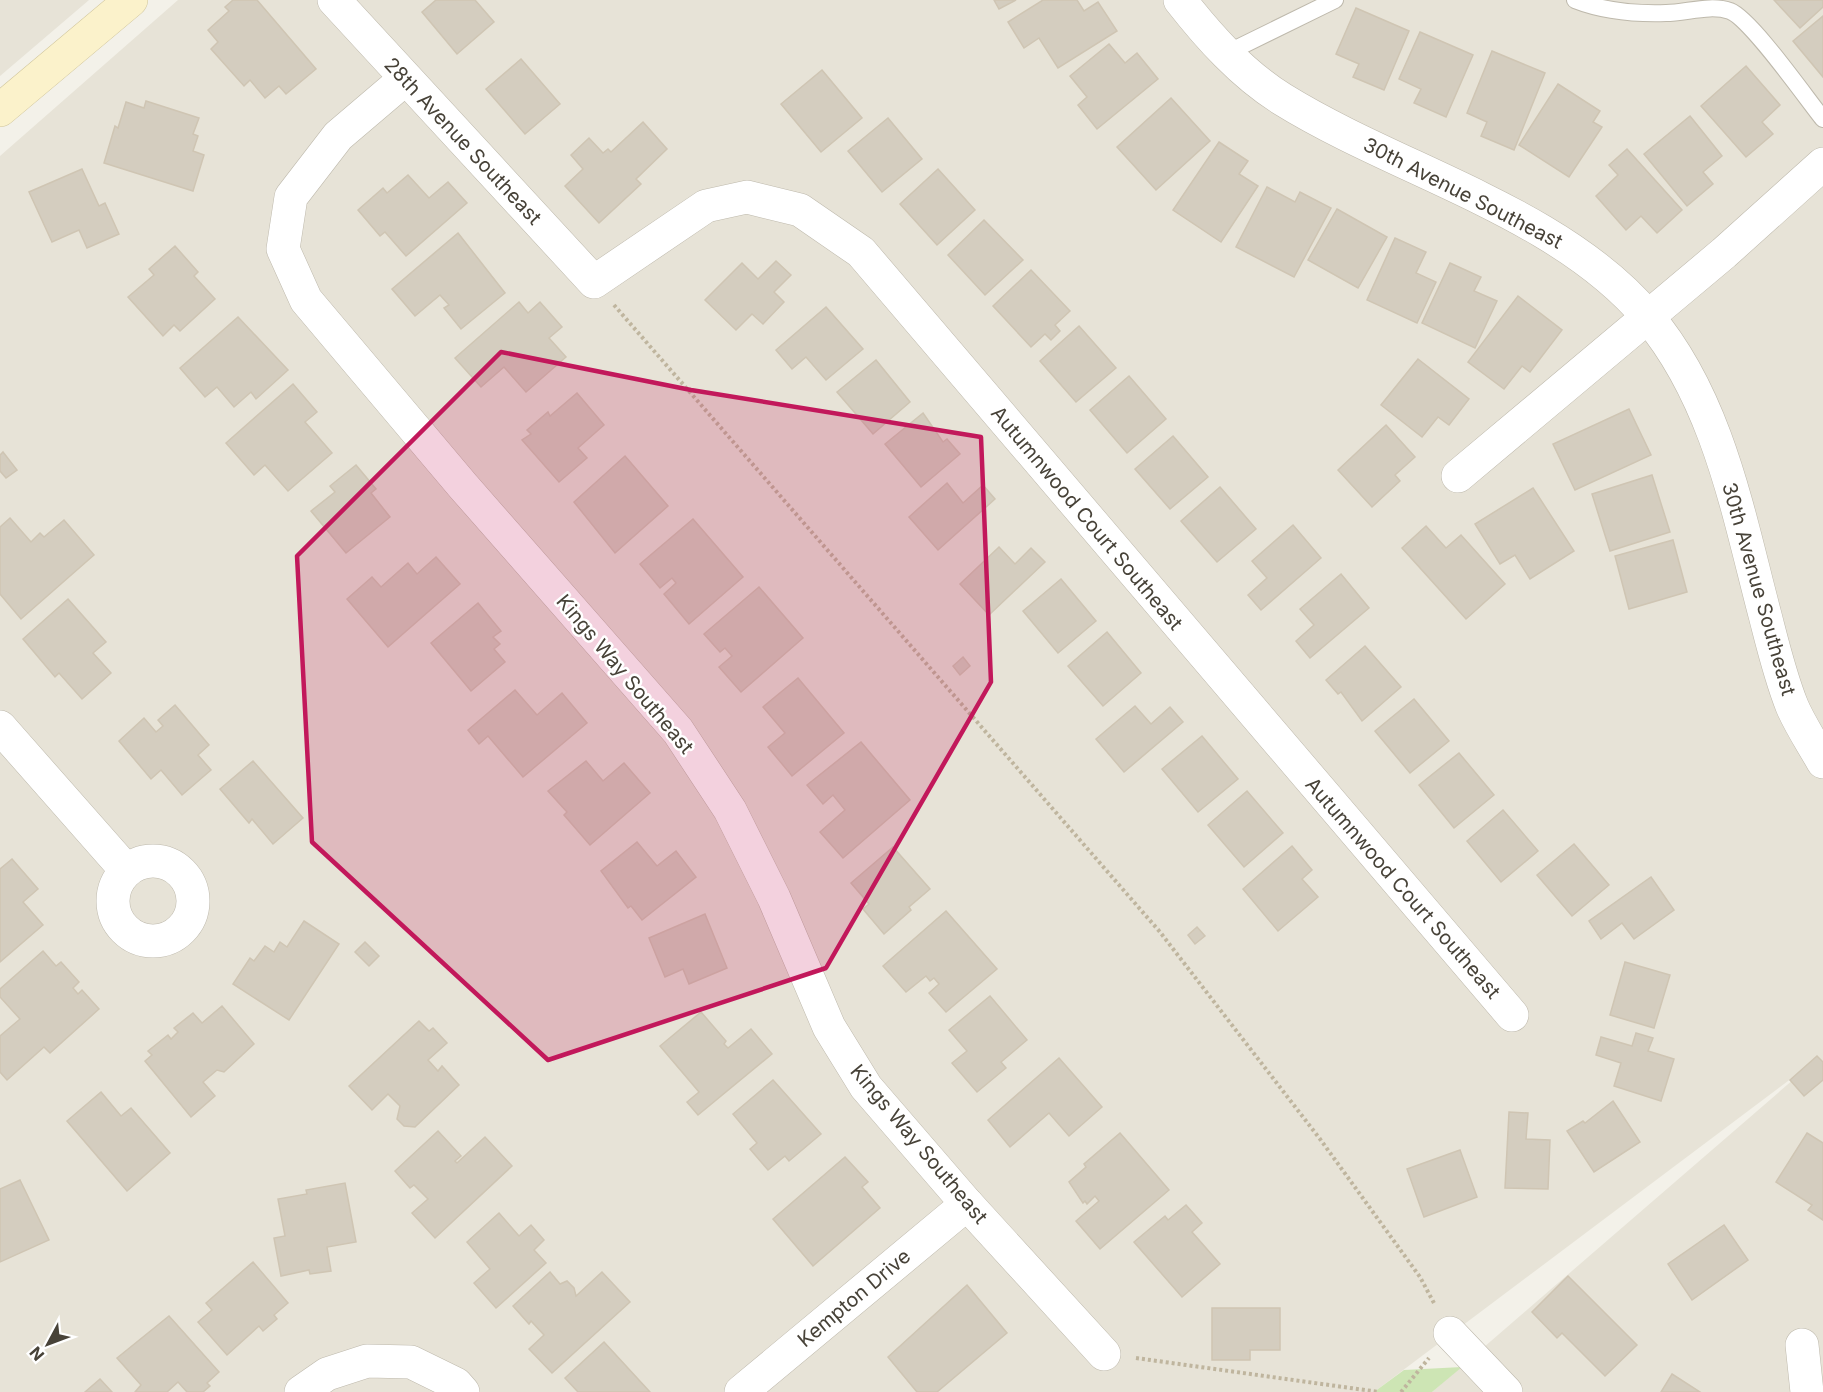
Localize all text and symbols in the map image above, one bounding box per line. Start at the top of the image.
street label: 28th Avenue Southeast [379,52,547,230]
street label: 30th Avenue Southeast [1359,132,1567,254]
street label: Autumnwood Court Southeast [986,401,1188,635]
street label: 30th Avenue Southeast [1717,480,1801,699]
street label: Kings Way Southeast [551,589,699,759]
street label: Autumnwood Court Southeast [1301,773,1506,1004]
street label: Kings Way Southeast [845,1059,993,1229]
street label: Kempton Drive [793,1244,915,1352]
north arrow [18,1314,78,1374]
text: N [25,1343,48,1365]

